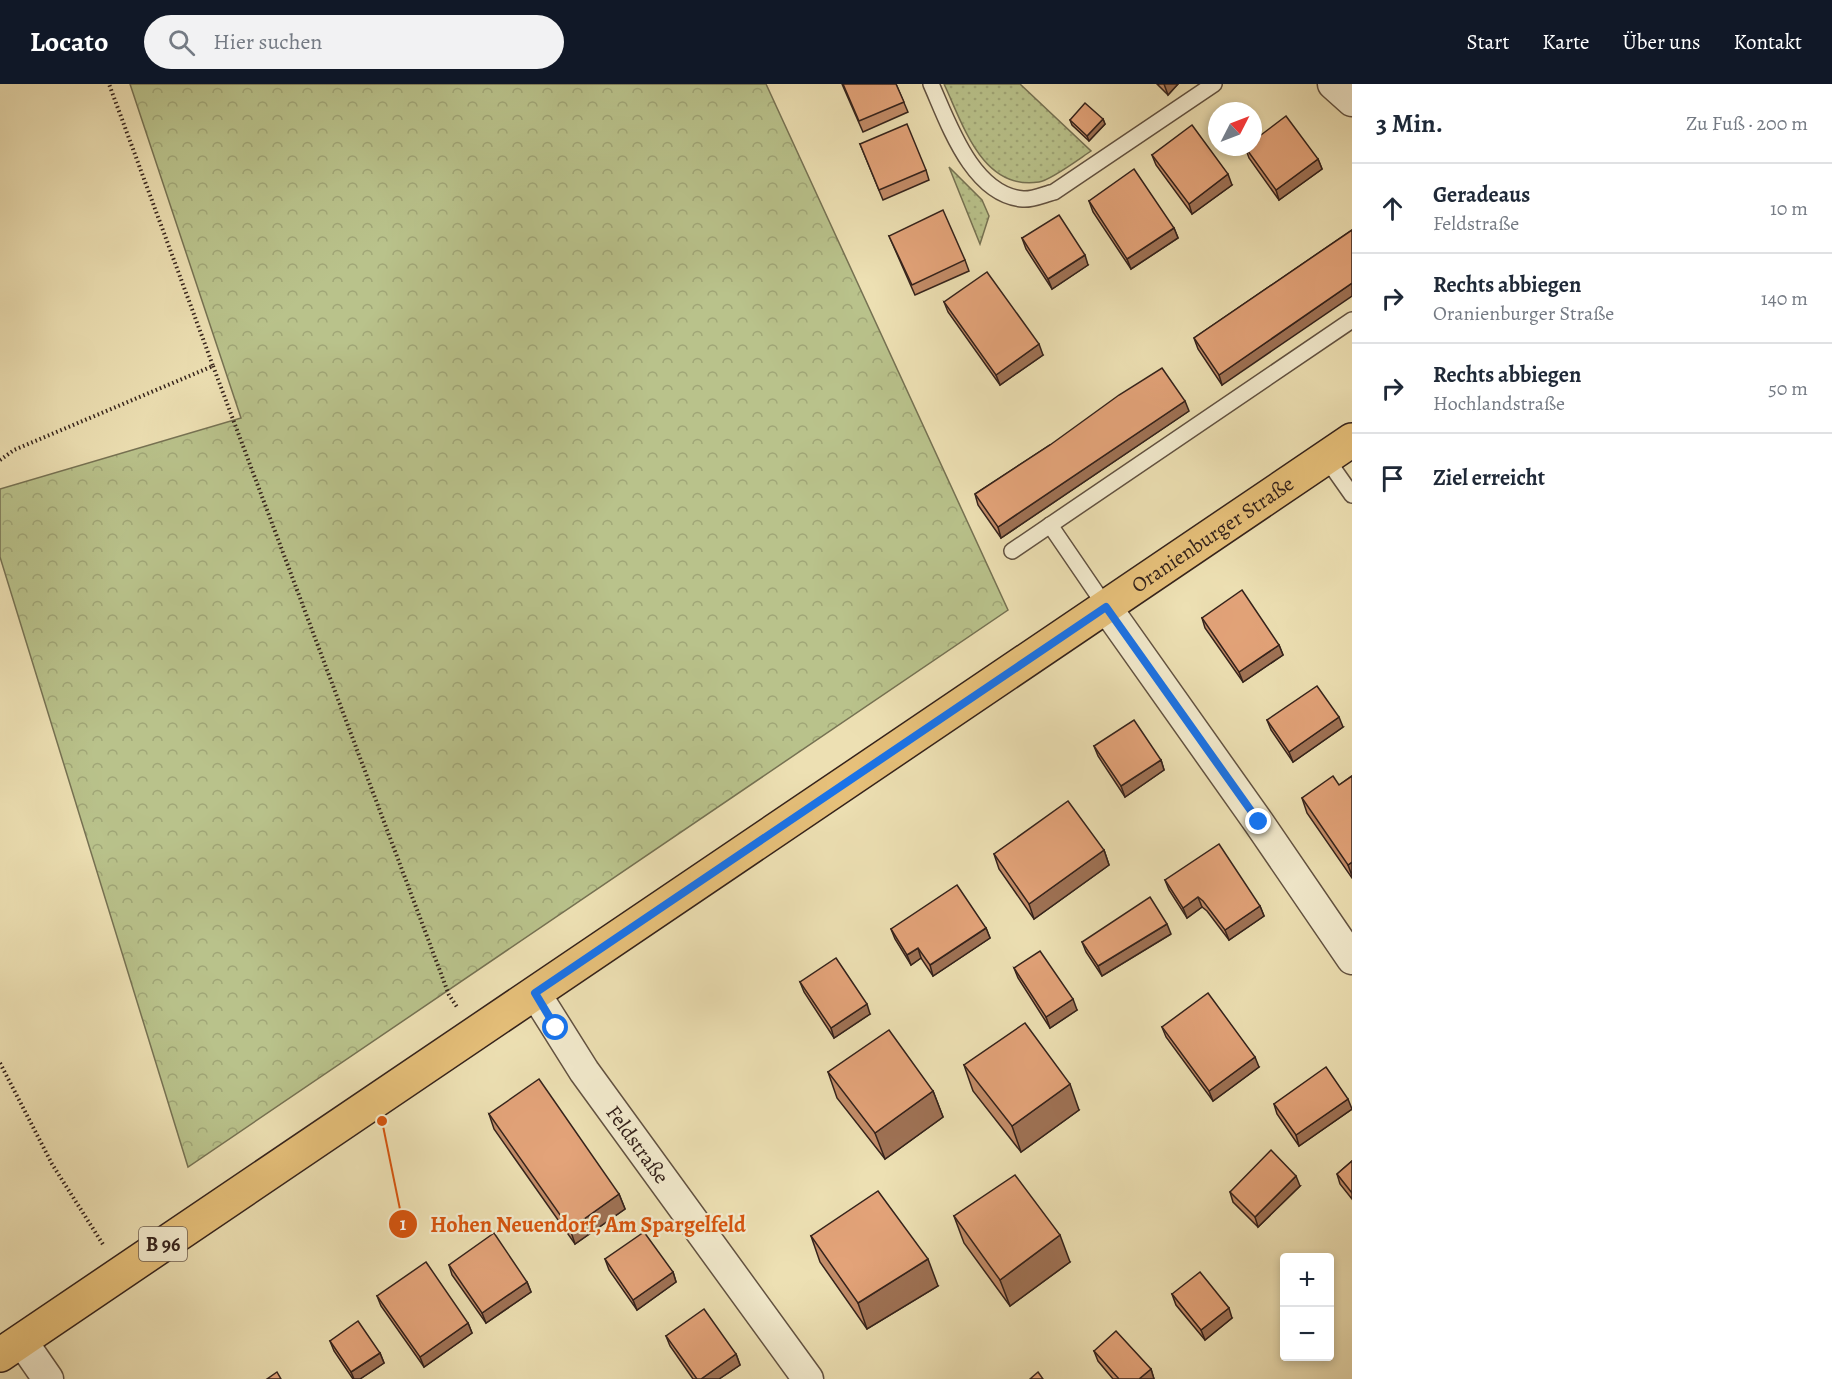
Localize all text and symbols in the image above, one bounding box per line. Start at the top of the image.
search box [144,15,564,69]
text: Locato [30,23,108,61]
icon: search [165,26,198,59]
text: Hier suchen [213,27,322,57]
text: Start [1467,28,1509,56]
text: Karte [1542,28,1590,56]
text: Über uns [1623,28,1700,56]
text: Kontakt [1733,28,1802,56]
north arrow [1208,102,1262,156]
text: 3 Min. [1376,106,1443,141]
text: Zu Fuß · 200 m [1686,110,1808,137]
text: Geradeaus [1433,180,1530,210]
icon: ahead [1376,192,1409,225]
text: 10 m [1770,195,1808,222]
text: Feldstraße [1433,210,1519,237]
text: Rechts abbiegen [1433,270,1581,300]
icon: right [1376,282,1409,315]
text: 140 m [1761,285,1808,312]
text: Oranienburger Straße [1433,300,1614,327]
text: Rechts abbiegen [1433,360,1581,390]
icon: right [1376,372,1409,405]
text: 50 m [1768,375,1808,402]
text: Hochlandstraße [1433,390,1565,417]
icon: arrive [1376,462,1409,495]
text: Ziel erreicht [1433,463,1545,493]
street label: Oranienburger Straße [1126,469,1299,599]
route end [1245,808,1271,834]
route start [542,1014,568,1040]
street label: Feldstraße [600,1100,675,1189]
callout: Hohen Neuendorf, Am Spargelfeld [388,1204,758,1244]
text: Hohen Neuendorf, Am Spargelfeld [430,1210,746,1240]
text: 1 [400,1212,407,1236]
road number: B 96 [139,1227,187,1261]
map controls [1280,1253,1334,1361]
button: + [1280,1253,1334,1307]
button: − [1280,1307,1334,1361]

